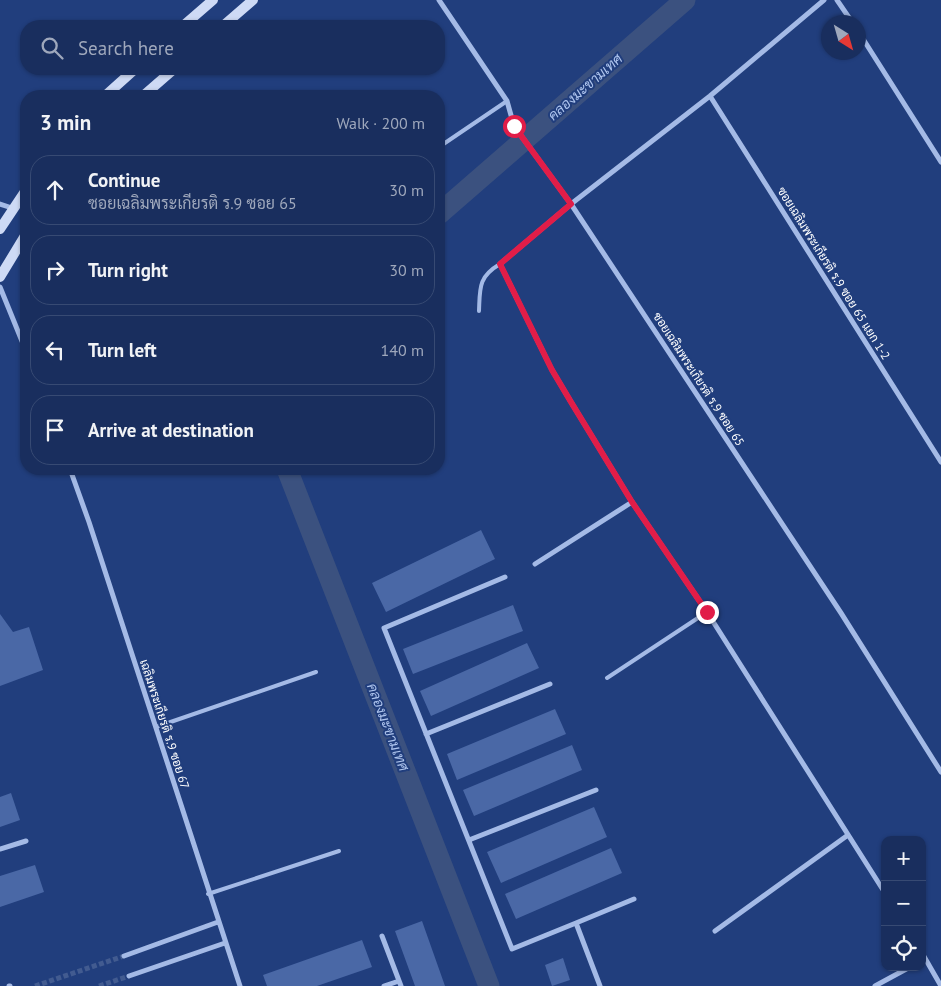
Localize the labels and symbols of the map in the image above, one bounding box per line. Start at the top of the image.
north arrow [821,15,866,60]
water label: คลองมะขามเทศ [544,49,626,124]
route start [503,115,526,138]
street label: ซอยเฉลิมพระเกียรติ ร.9 ซอย 65 แยก 1-2 [774,184,894,362]
street label: ซอยเฉลิมพระเกียรติ ร.9 ซอย 65 [650,309,748,449]
route end [696,601,719,624]
street label: เฉลิมพระเกียรติ ร.9 ซอย 67 [137,657,193,791]
water label: คลองมะขามเทศ [363,680,413,774]

